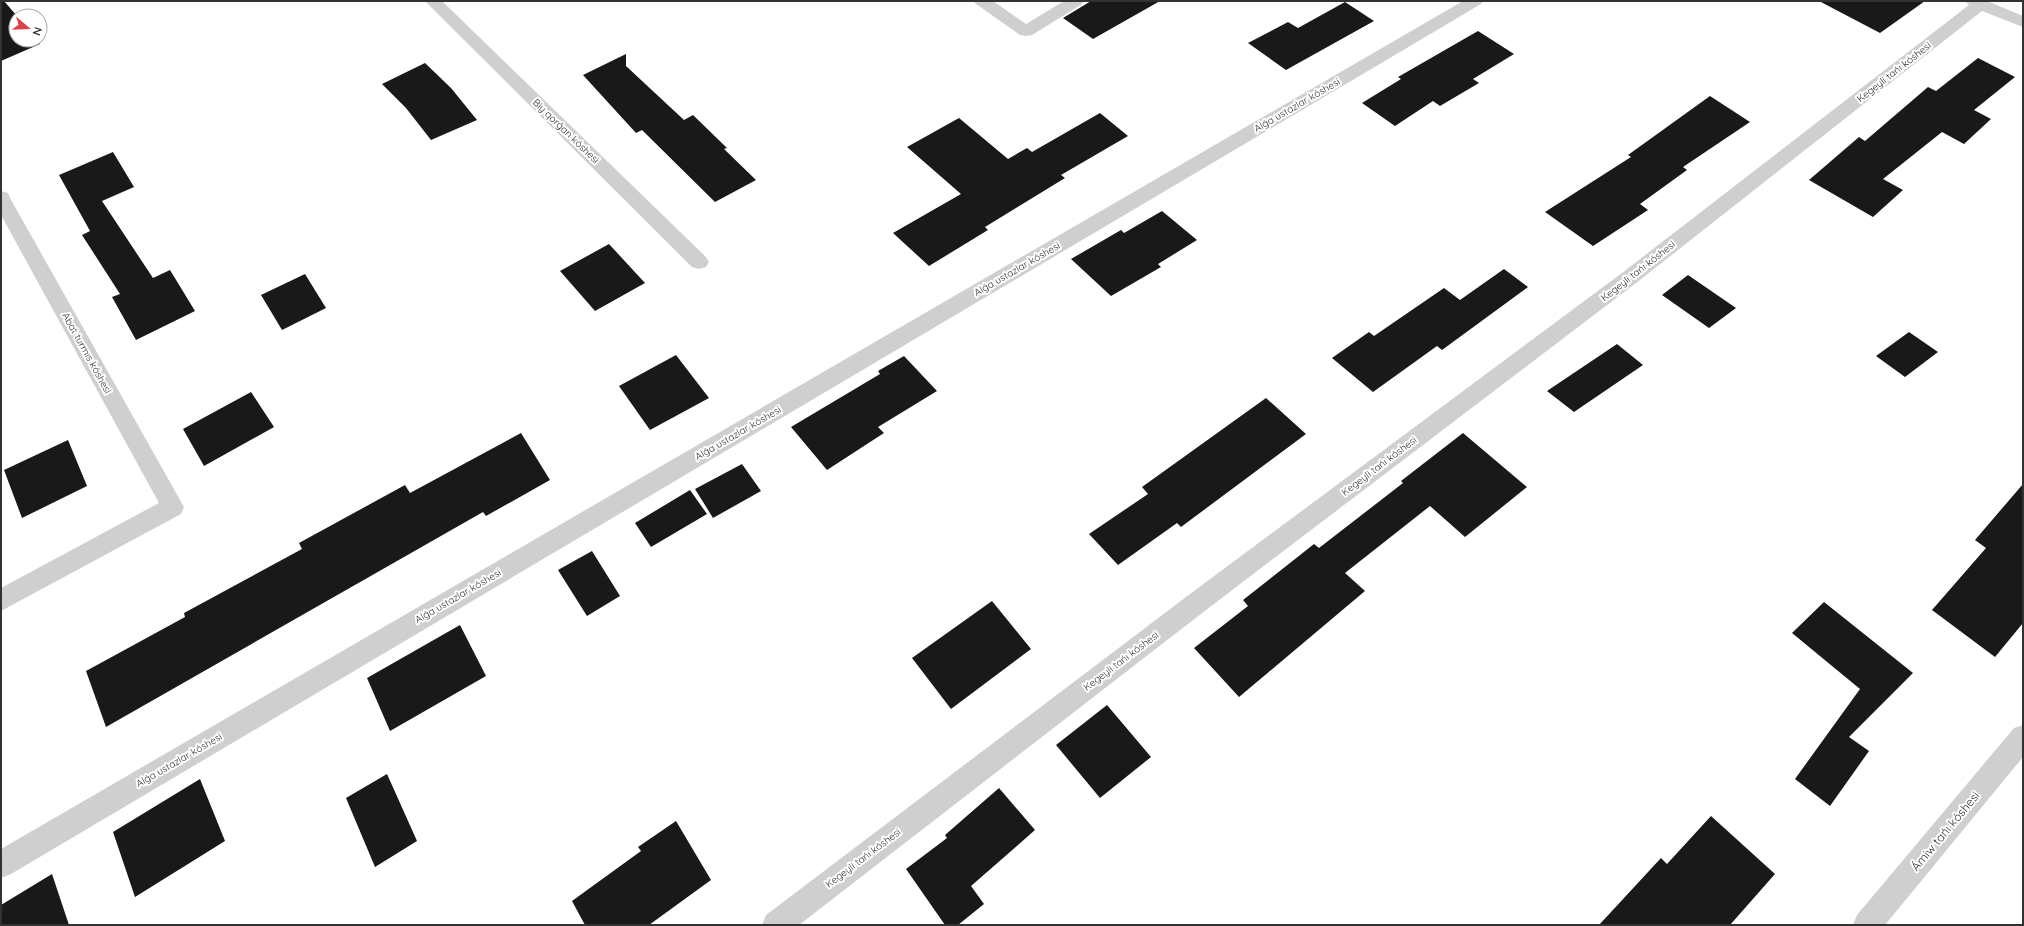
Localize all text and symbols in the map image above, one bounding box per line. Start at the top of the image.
north arrow [8,8,48,48]
text: N [30,25,45,37]
street label: Kegeyli tańı kóshesi [1854,39,1934,105]
street label: Alǵa ustazlar kóshesi [1252,75,1342,135]
street label: Biy qorǵan kóshesi [530,96,602,166]
street label: Kegeyli tańı kóshesi [1598,238,1678,304]
street label: Alǵa ustazlar kóshesi [972,239,1062,299]
street label: Abat turmıs kóshesi [59,310,115,396]
street label: Alǵa ustazlar kóshesi [693,403,783,463]
street label: Kegeyli tańı kóshesi [1339,433,1419,499]
street label: Alǵa ustazlar kóshesi [413,566,503,626]
street label: Kegeyli tańı kóshesi [1081,628,1161,694]
street label: Alǵa ustazlar kóshesi [134,730,224,790]
street label: Ámiw tańı kóshesi [1908,788,1982,874]
street label: Kegeyli tańı kóshesi [823,825,903,891]

